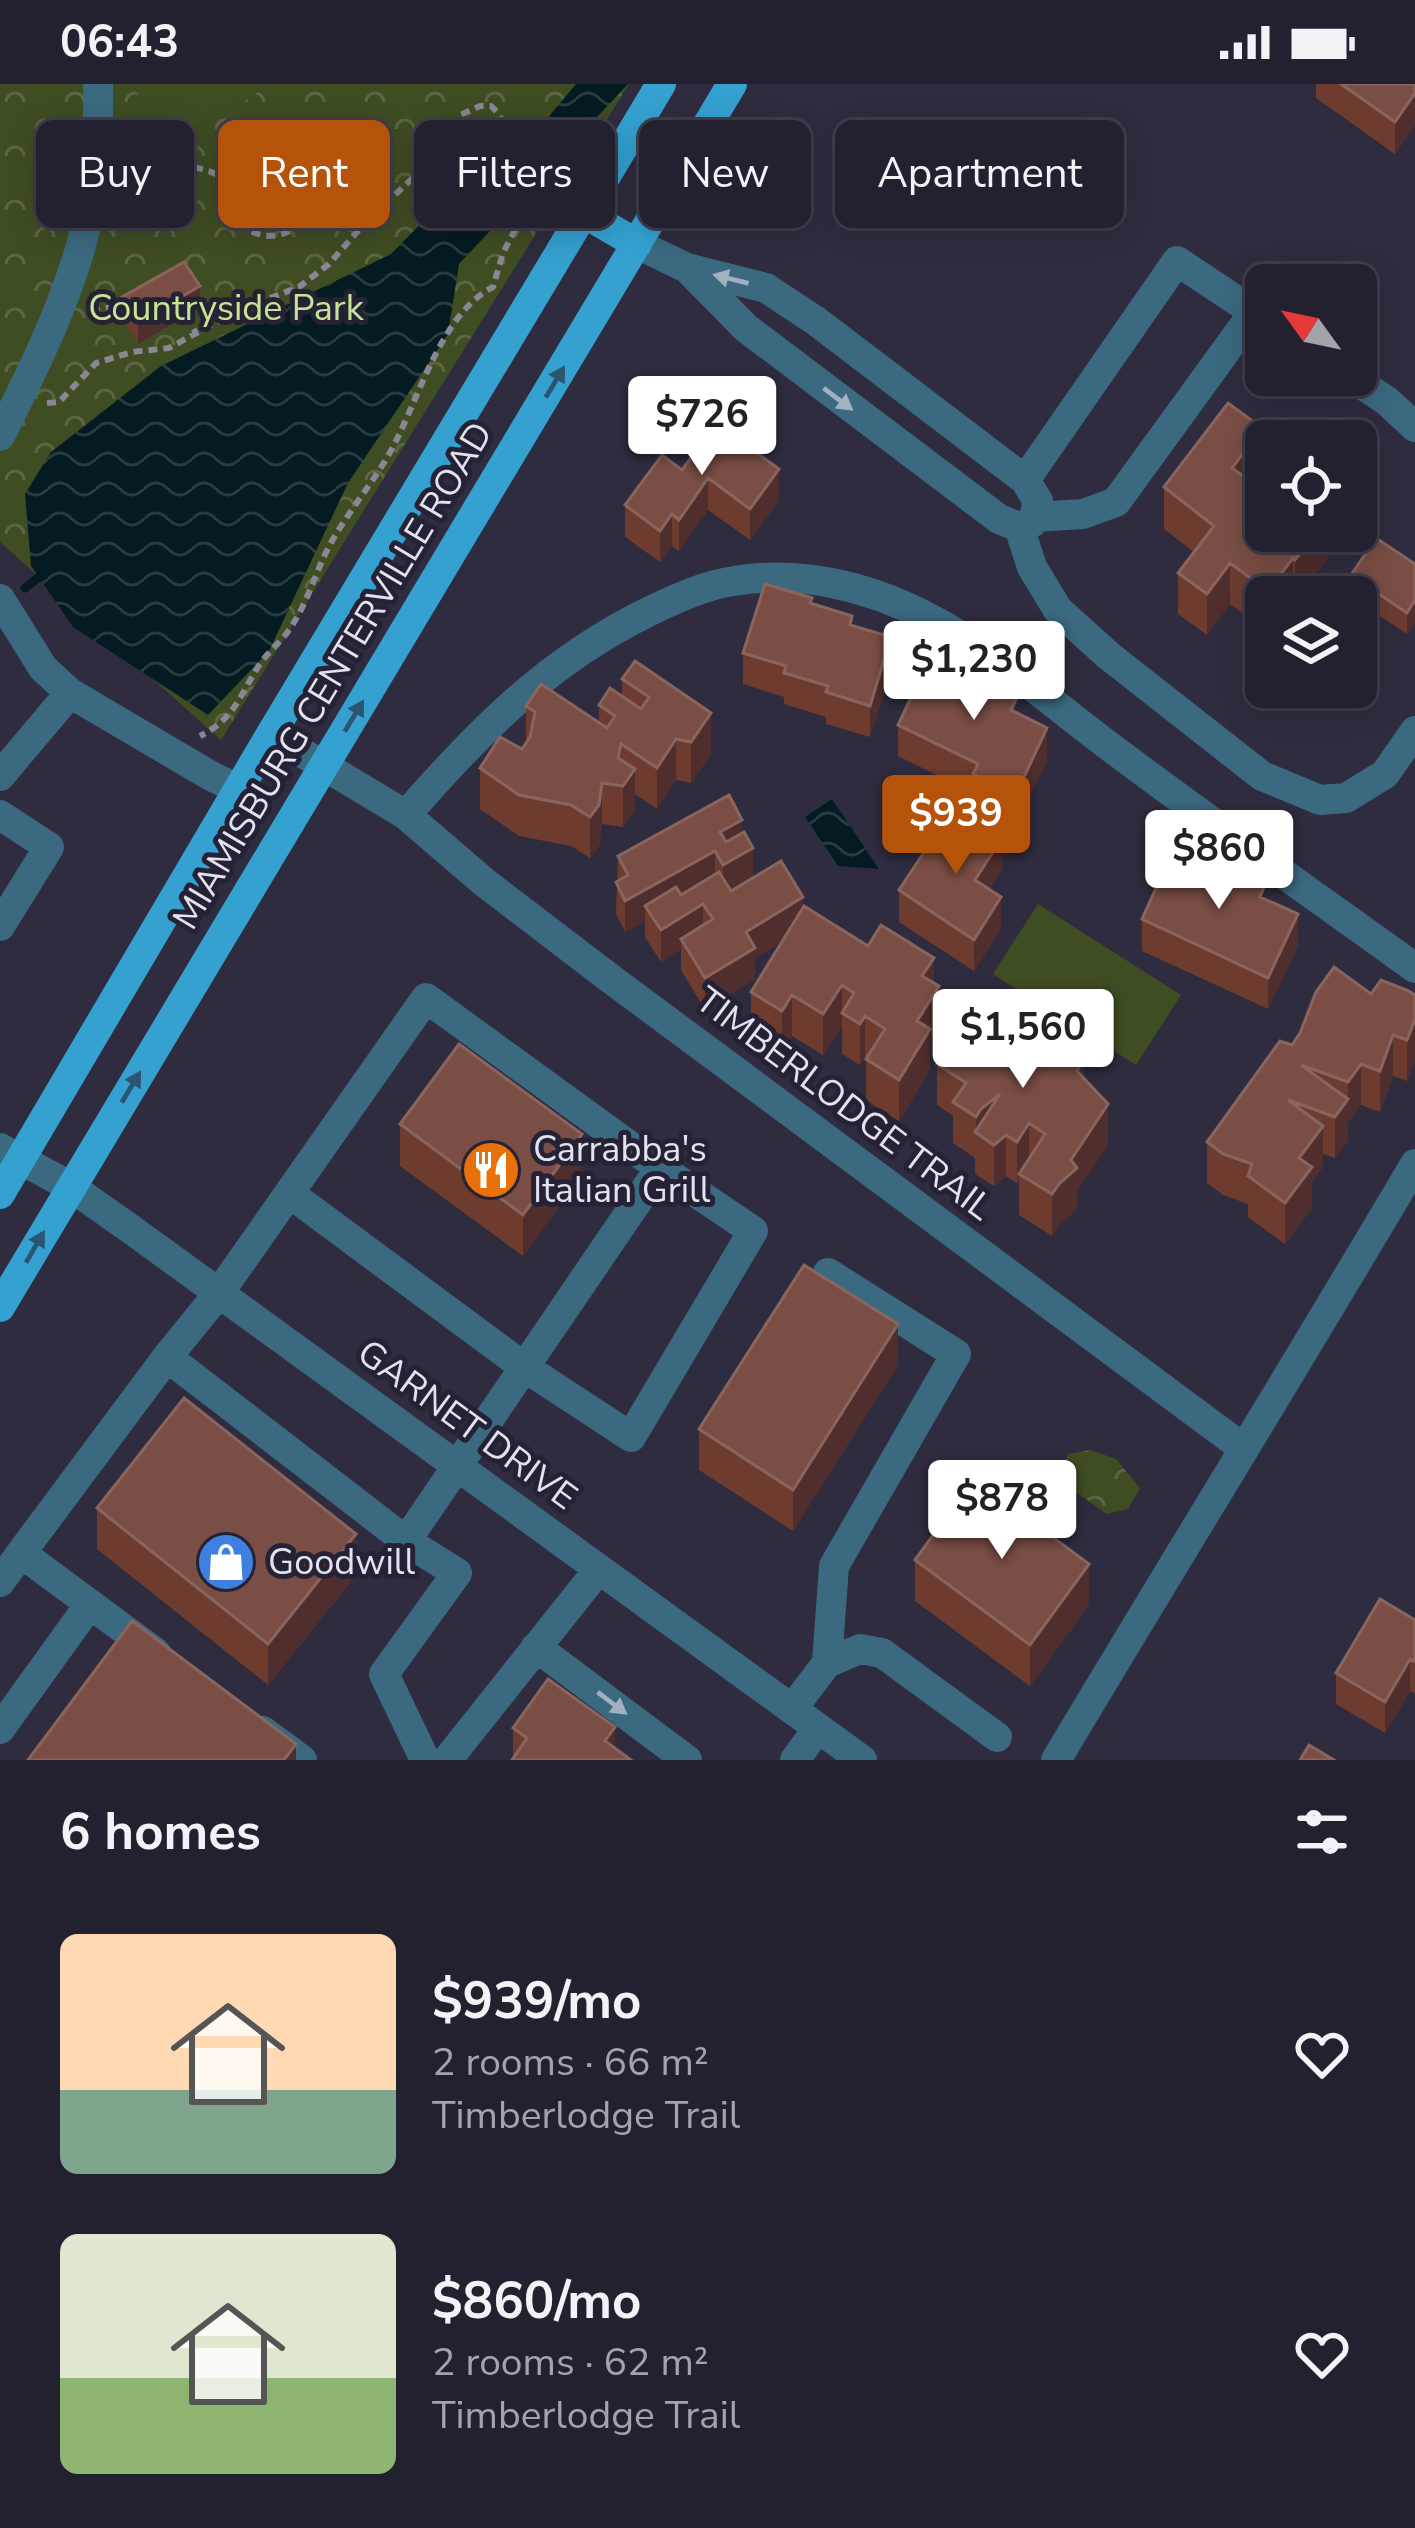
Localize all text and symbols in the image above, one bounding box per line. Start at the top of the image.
text: 06:43 [60,12,179,73]
chip: Buy [36,120,194,228]
chip: Rent [218,120,390,228]
chip: Filters [414,120,615,228]
chip: New [639,120,811,228]
chip: Apartment [835,120,1124,228]
north arrow [1245,264,1377,396]
map controls [1245,264,1377,708]
one-way arrow [712,269,749,288]
park label: Countryside Park [88,284,365,333]
one-way arrow [543,365,564,399]
pin: $726 [631,376,773,478]
one-way arrow [822,386,854,410]
text: $726 [655,388,749,441]
street label: MIAMISBURG CENTERVILLE ROAD [162,413,504,939]
button: locate [1245,420,1377,552]
button: layers [1245,576,1377,708]
pin: $1,230 [876,621,1072,723]
text: $1,230 [911,633,1037,686]
one-way arrow [342,699,363,733]
pin: $939 [885,775,1027,877]
text: $939 [909,787,1003,840]
pin: $860 [1148,810,1290,912]
text: $860 [1172,822,1266,875]
street label: TIMBERLODGE TRAIL [685,976,1003,1232]
pin: $1,560 [925,989,1121,1091]
text: $1,560 [960,1001,1086,1054]
one-way arrow [120,1070,141,1104]
place label: Carrabba's Italian Grill [533,1125,711,1215]
restaurant icon: Carrabba's Italian Grill [460,1139,522,1201]
one-way arrow [24,1230,45,1264]
street label: GARNET DRIVE [347,1329,587,1521]
pin: $878 [931,1460,1073,1562]
text: $878 [955,1472,1049,1525]
shop icon: Goodwill [195,1531,257,1593]
place label: Goodwill [268,1538,415,1587]
one-way arrow [596,1691,628,1715]
text: 6 homes [60,1797,261,1867]
icon: filters [1289,1799,1355,1865]
text: $939/mo [432,1966,641,2036]
icon: home [156,1982,300,2126]
icon: heart [1289,2021,1355,2087]
text: 2 rooms · 66 m² [432,2036,709,2089]
text: Timberlodge Trail [432,2089,740,2142]
text: $860/mo [432,2266,641,2336]
icon: home [156,2282,300,2426]
icon: heart [1289,2321,1355,2387]
text: 2 rooms · 62 m² [432,2336,709,2389]
text: Timberlodge Trail [432,2389,740,2442]

